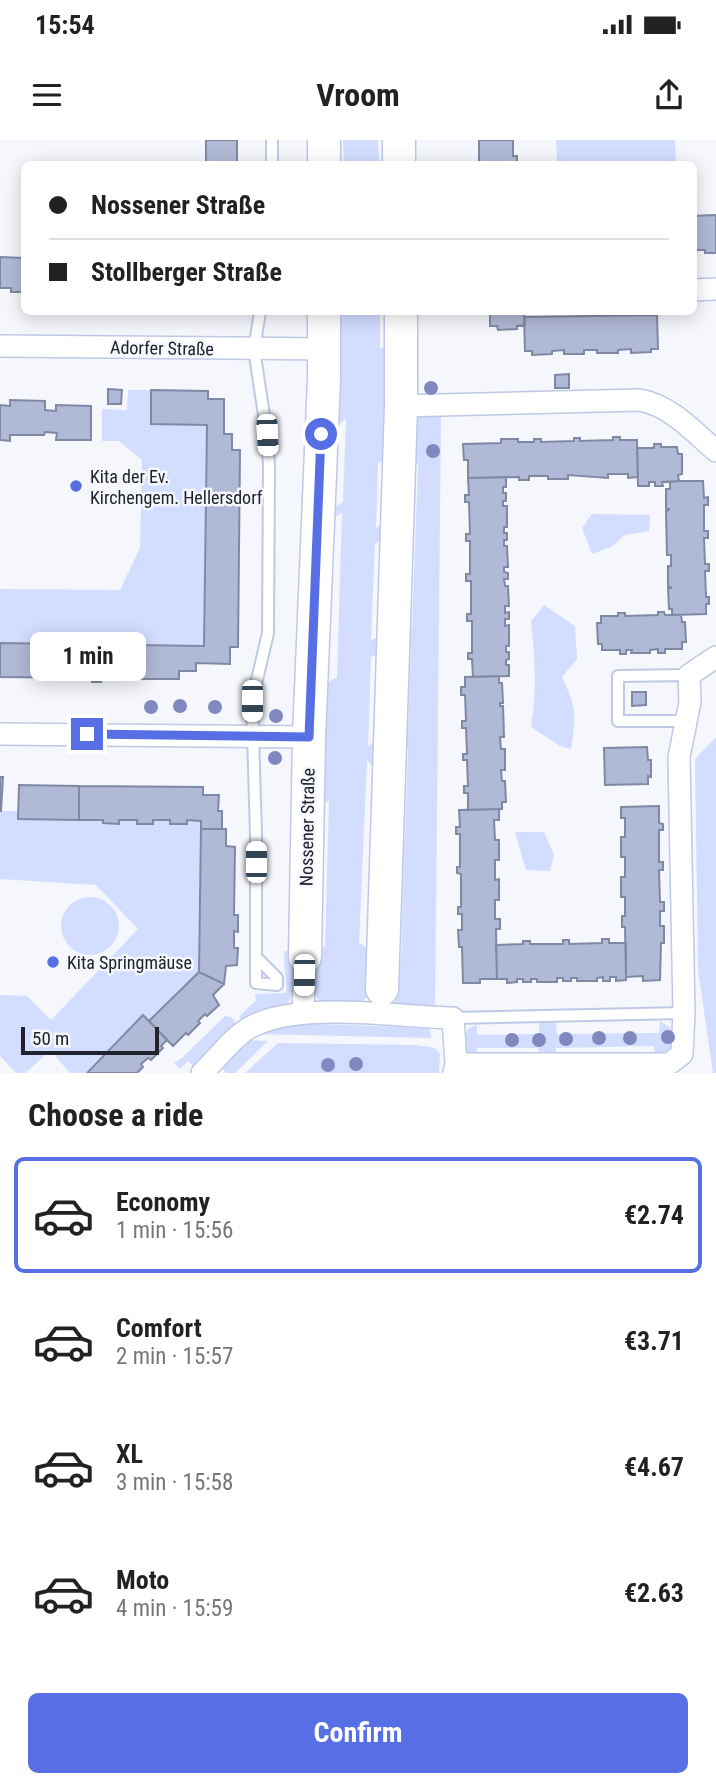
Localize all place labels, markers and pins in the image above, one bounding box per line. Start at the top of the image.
place label: Kita der Ev. Kirchengem. Hellersdorf [90,466,263,508]
marker: Kita der Ev. Kirchengem. Hellersdorf [68,478,84,494]
place label: Kita Springmäuse [67,952,192,973]
marker: Kita Springmäuse [45,954,61,970]

